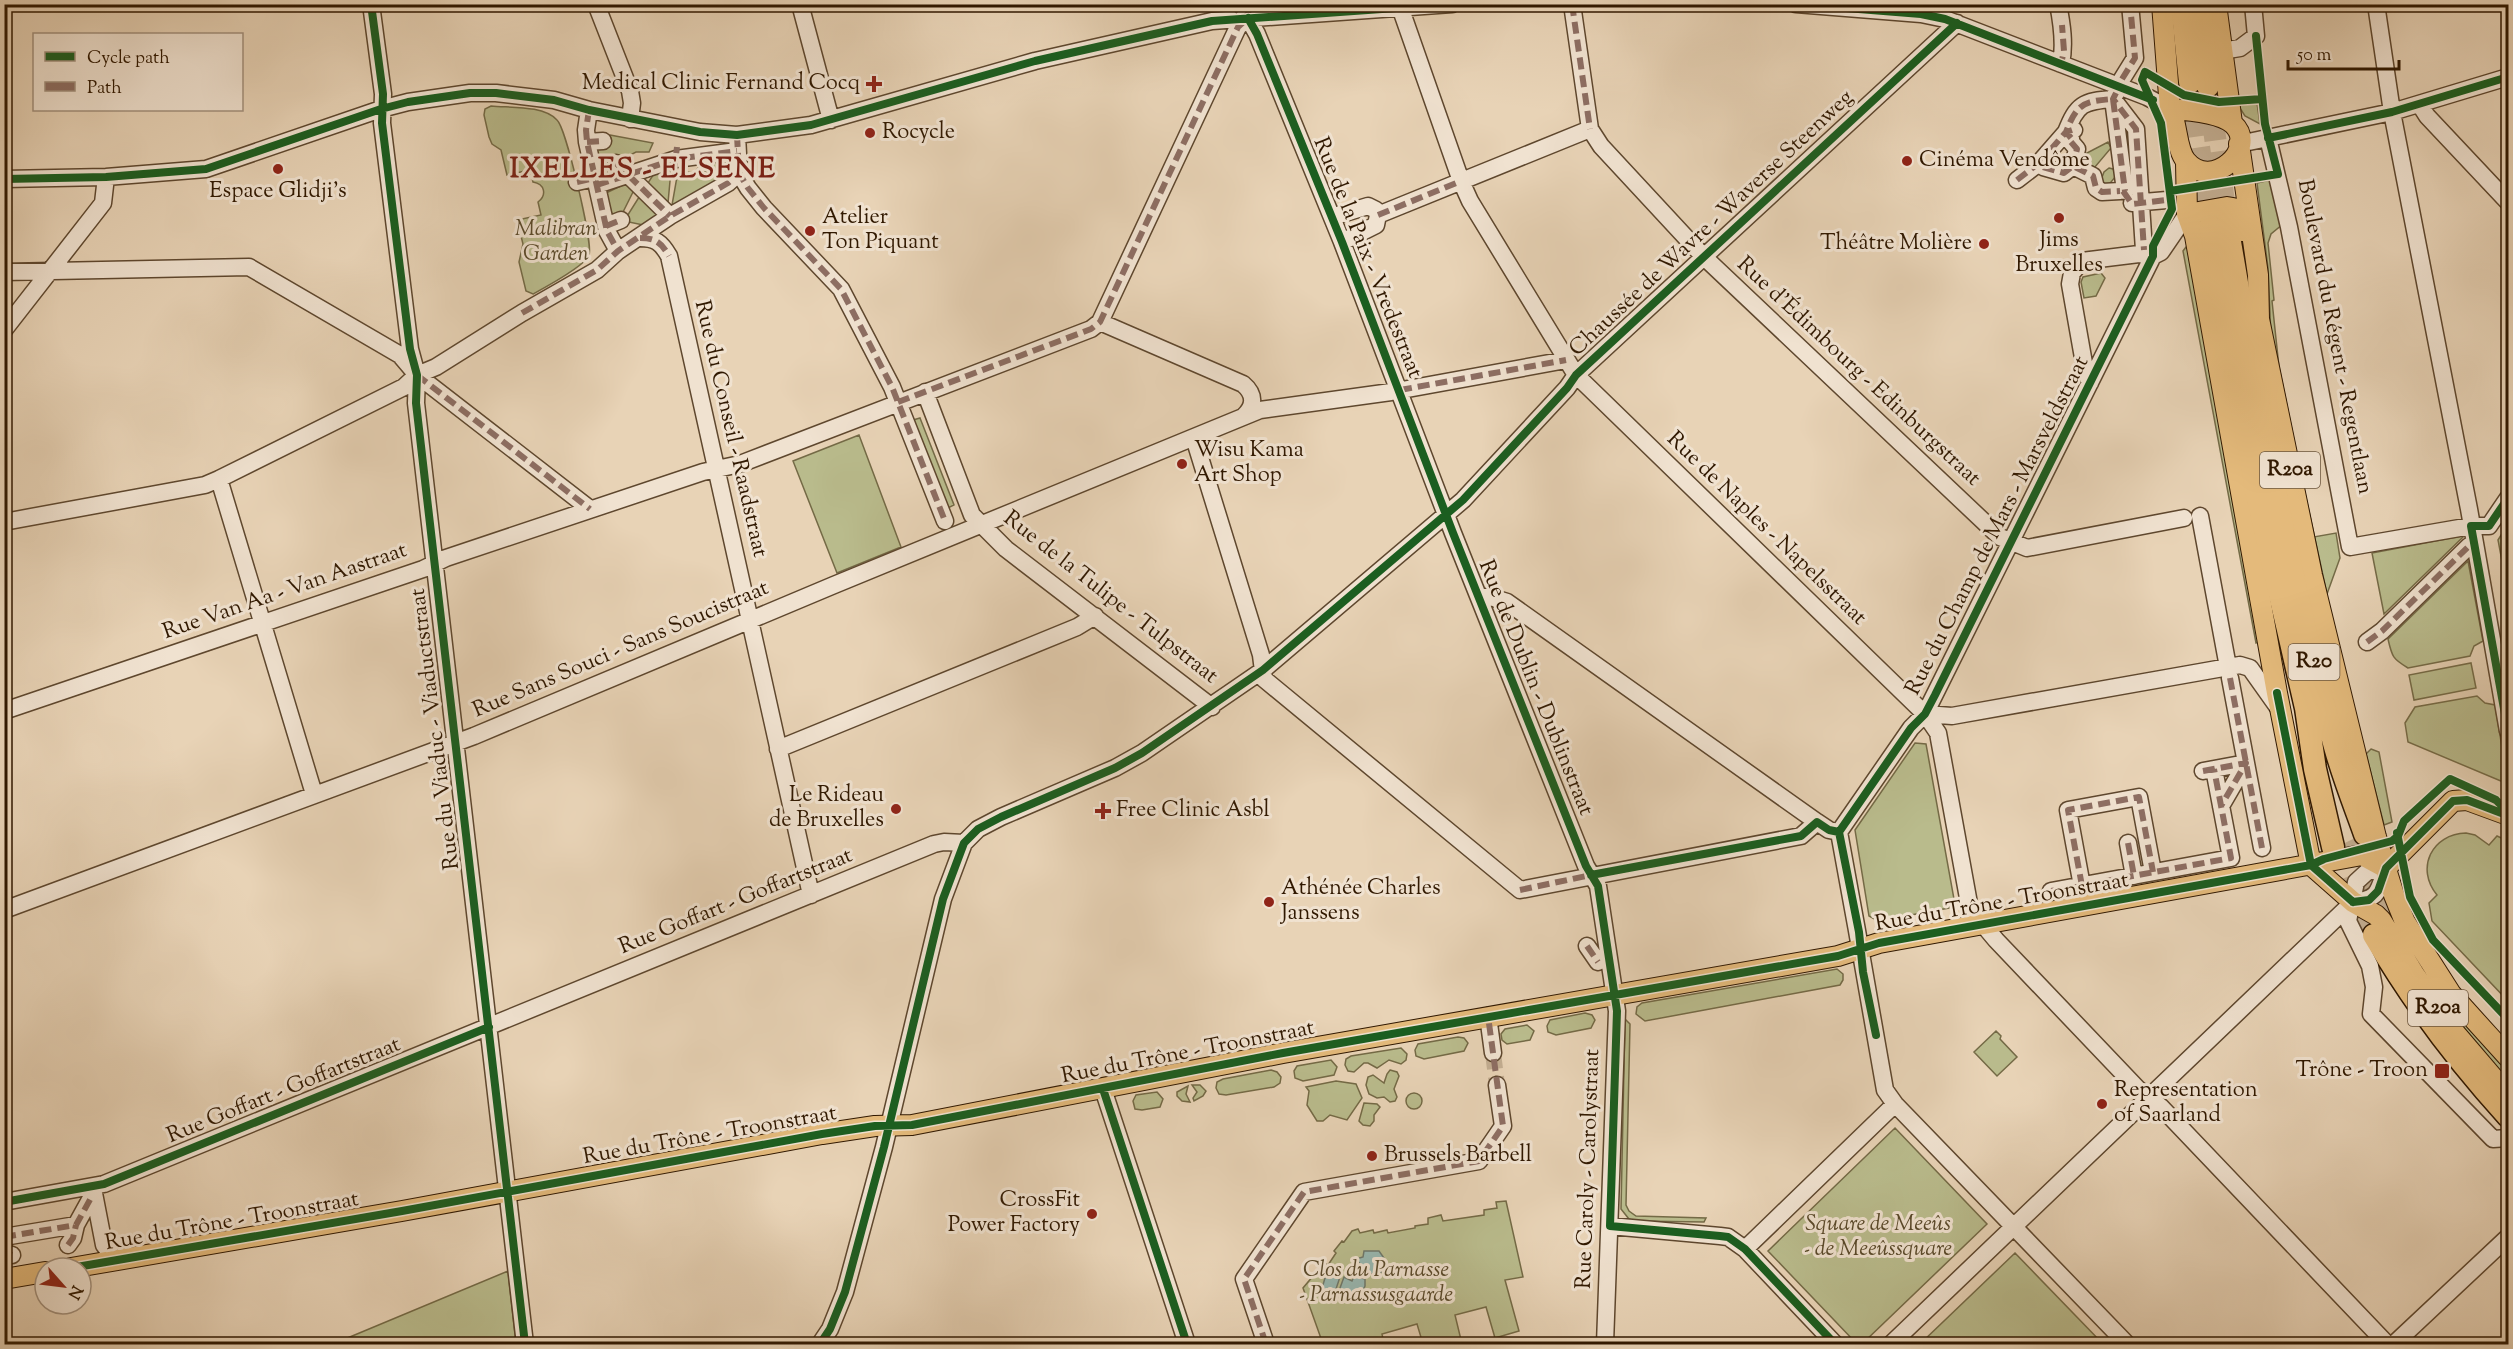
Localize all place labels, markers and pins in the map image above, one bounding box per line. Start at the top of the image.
place label: Medical Clinic Fernand Cocq [582,68,861,100]
marker: Medical Clinic Fernand Cocq [865,75,883,93]
place label: Rocycle [882,117,955,149]
marker: Rocycle [863,126,877,140]
place label: Cinéma Vendôme [1919,145,2090,177]
marker: Cinéma Vendôme [1900,154,1914,168]
marker: Espace Glidji's [271,162,285,176]
place label: Espace Glidji's [209,176,347,208]
place label: Atelier Ton Piquant [822,202,939,259]
marker: Jims Bruxelles [2052,211,2066,225]
marker: Atelier Ton Piquant [803,224,817,238]
place label: Jims Bruxelles [2015,225,2103,282]
place label: Théâtre Molière [1820,228,1972,260]
marker: Théâtre Molière [1977,237,1991,251]
place label: Wisu Kama Art Shop [1194,435,1304,492]
marker: Wisu Kama Art Shop [1175,457,1189,471]
place label: Le Rideau de Bruxelles [769,780,884,837]
place label: Free Clinic Asbl [1116,795,1270,827]
marker: Le Rideau de Bruxelles [889,802,903,816]
marker: Free Clinic Asbl [1094,802,1112,820]
place label: Athénée Charles Janssens [1280,873,1441,930]
marker: Athénée Charles Janssens [1262,895,1276,909]
place label: Trône - Troon [2295,1055,2428,1087]
marker: Trône - Troon [2433,1062,2451,1080]
place label: Representation of Saarland [2114,1075,2258,1132]
marker: Representation of Saarland [2095,1097,2109,1111]
place label: Brussels Barbell [1384,1140,1532,1172]
marker: Brussels Barbell [1365,1149,1379,1163]
place label: CrossFit Power Factory [948,1185,1080,1242]
marker: CrossFit Power Factory [1085,1207,1099,1221]

